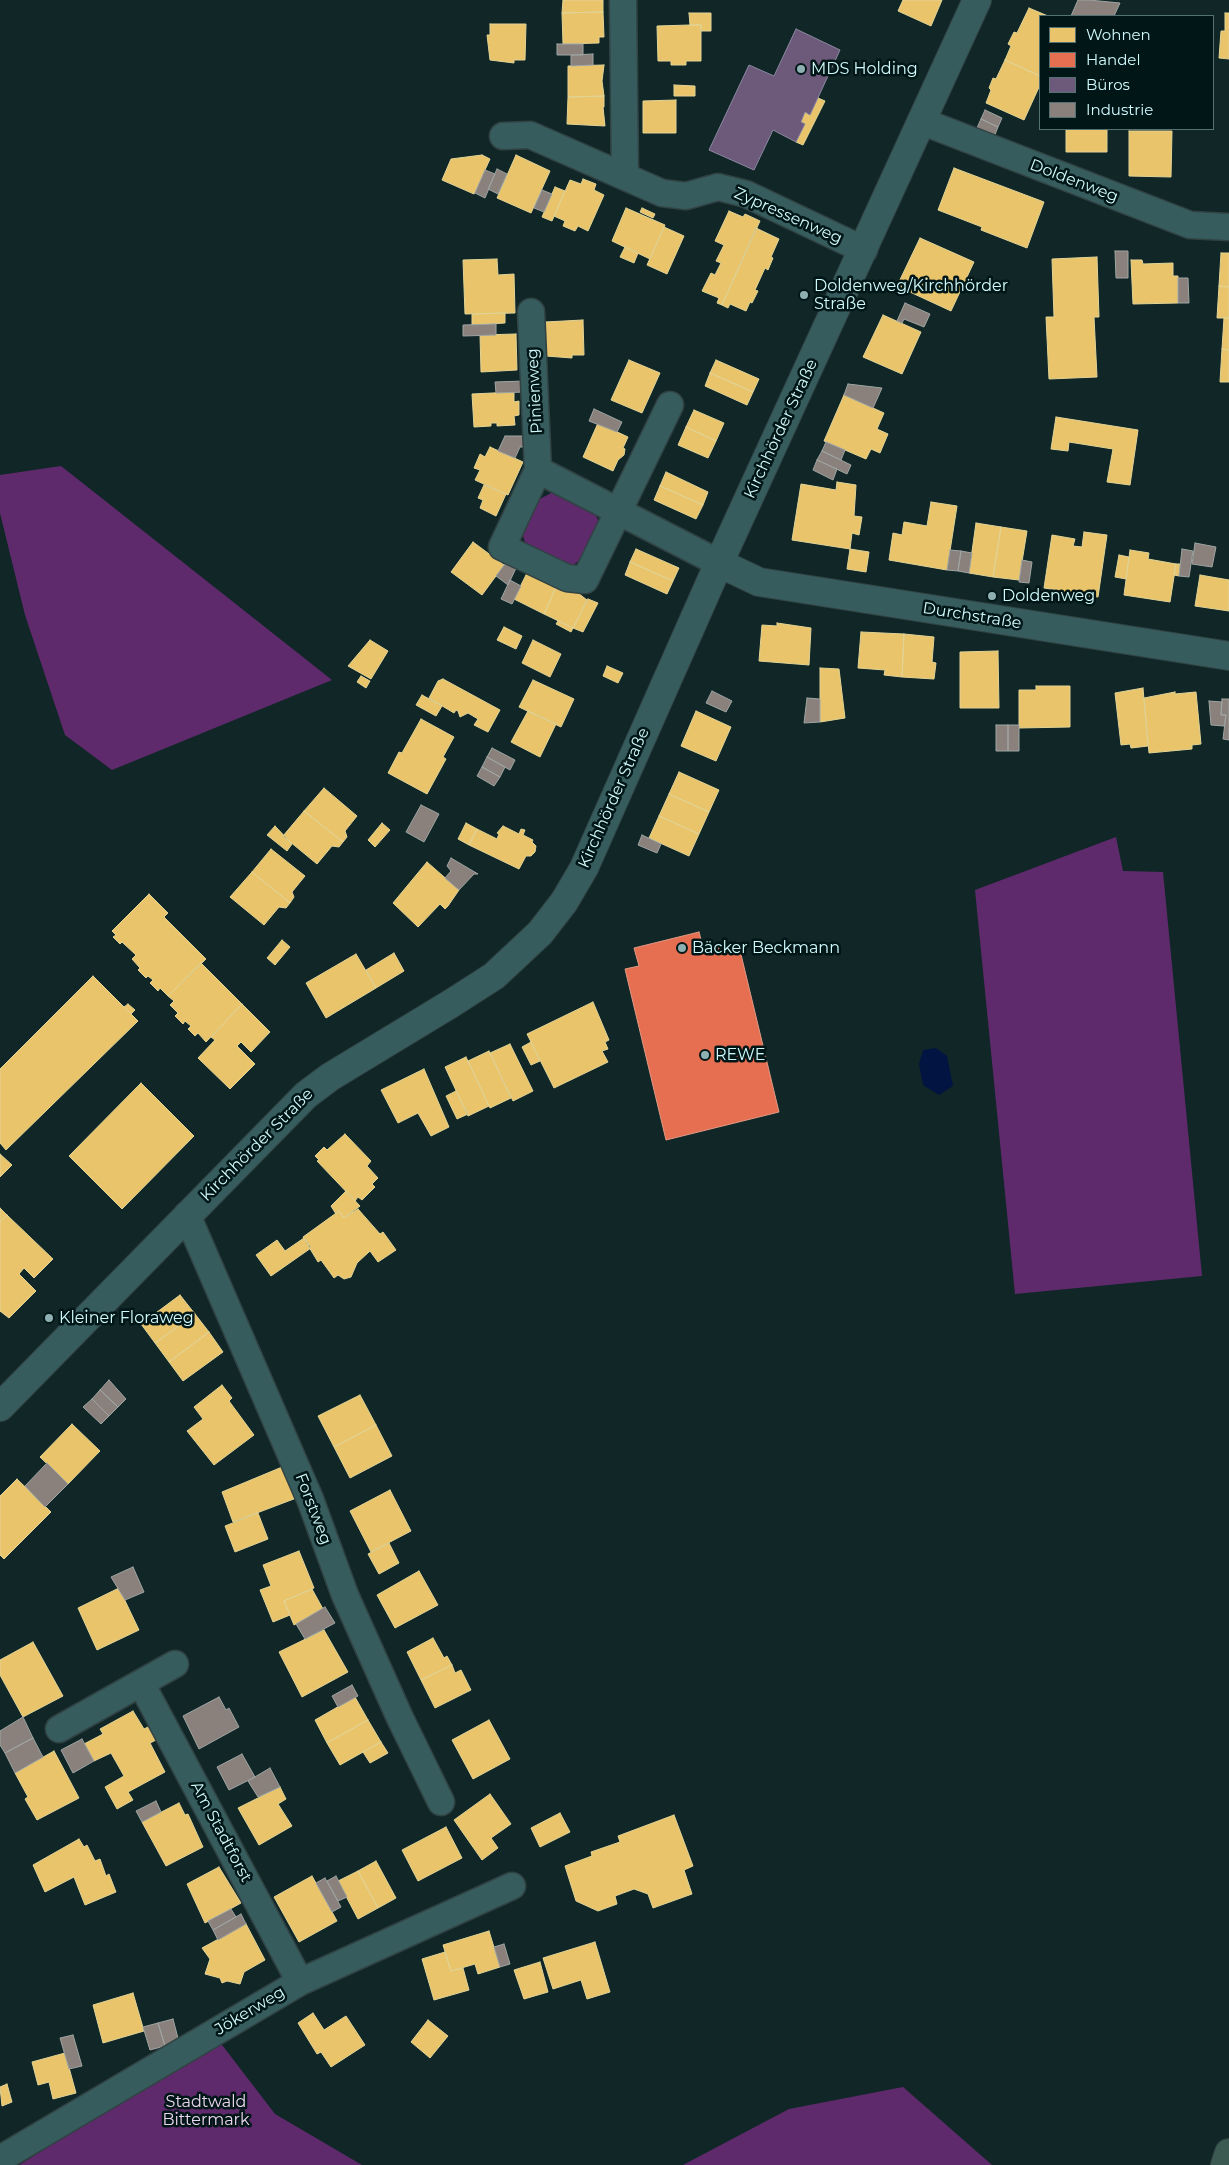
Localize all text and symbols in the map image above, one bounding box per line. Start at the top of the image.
legend [1039,15,1214,130]
text: Wohnen [1086,25,1151,44]
text: Handel [1086,50,1140,69]
place label: MDS Holding [811,59,918,79]
marker: MDS Holding [795,63,807,75]
text: Büros [1086,75,1130,94]
text: Industrie [1086,100,1153,119]
street label: Doldenweg [1027,155,1121,207]
street label: Zypressenweg [731,184,845,248]
place label: Doldenweg/Kirchhörder Straße [814,276,1008,314]
marker: Doldenweg/Kirchhörder Straße [798,289,810,301]
street label: Pinienweg [523,348,547,434]
street label: Kirchhörder Straße [740,356,822,502]
place label: Doldenweg [1002,586,1095,606]
marker: Doldenweg [986,590,998,602]
street label: Durchstraße [921,599,1023,633]
street label: Kirchhörder Straße [574,725,654,871]
place label: Bäcker Beckmann [692,938,840,958]
marker: Bäcker Beckmann [676,942,688,954]
place label: REWE [715,1045,765,1065]
marker: REWE [699,1049,711,1061]
street label: Kirchhörder Straße [197,1085,317,1205]
place label: Kleiner Floraweg [59,1308,194,1328]
marker: Kleiner Floraweg [43,1312,55,1324]
street label: Forstweg [291,1471,335,1547]
street label: Am Stadtforst [186,1778,256,1886]
street label: Jökerweg [212,1983,288,2039]
park label: Stadtwald Bittermark [163,2092,249,2130]

